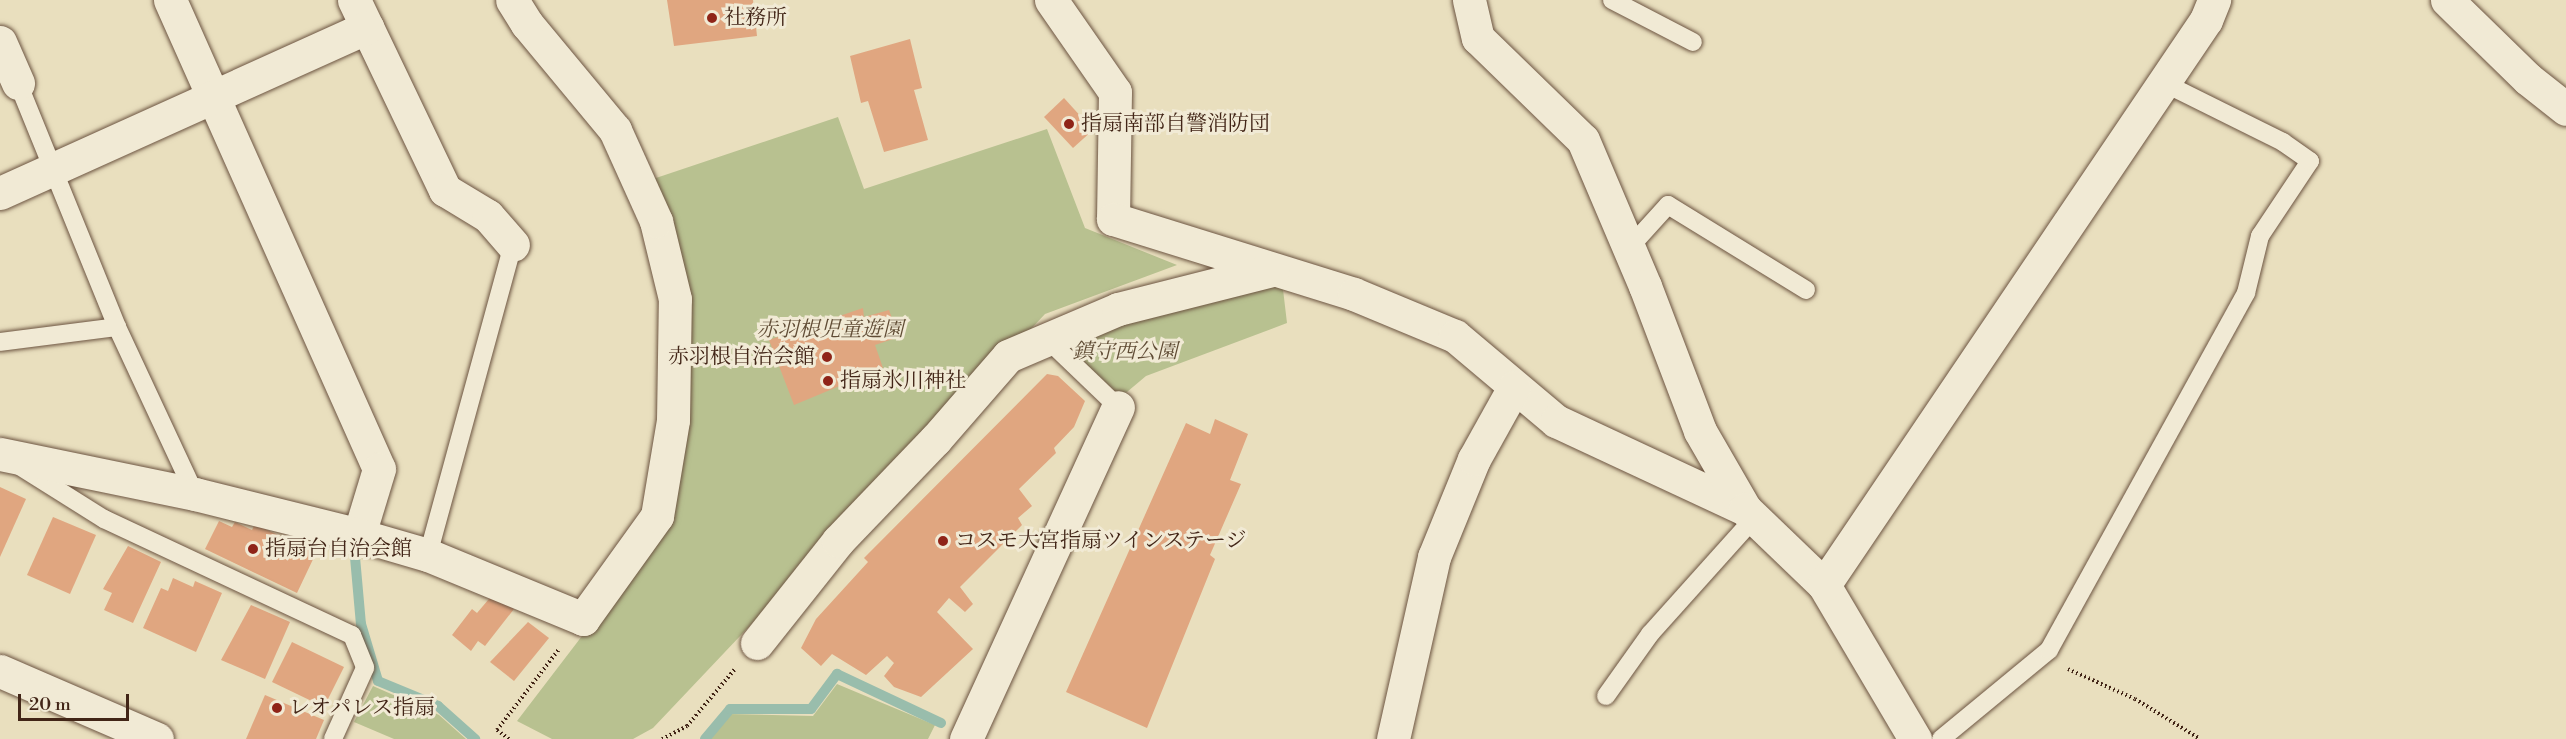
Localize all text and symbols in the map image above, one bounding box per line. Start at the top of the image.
place label: 社務所 [724,5,787,31]
marker: 社務所 [705,11,719,25]
place label: 指扇南部自警消防団 [1081,111,1270,137]
marker: 指扇南部自警消防団 [1062,117,1076,131]
park label: 赤羽根児童遊園 [757,317,903,343]
park label: 鎮守西公園 [1073,339,1177,365]
place label: 赤羽根自治会館 [668,344,815,370]
marker: 赤羽根自治会館 [820,350,834,364]
place label: 指扇氷川神社 [840,368,966,394]
marker: 指扇氷川神社 [821,374,835,388]
place label: コスモ大宮指扇ツインステージ [955,528,1249,554]
marker: コスモ大宮指扇ツインステージ [936,534,950,548]
place label: 指扇台自治会館 [265,536,412,562]
marker: 指扇台自治会館 [246,542,260,556]
scale bar [21,682,132,720]
text: 20 m [29,693,71,716]
place label: レオパレス指扇 [289,695,436,721]
marker: レオパレス指扇 [270,701,284,715]

